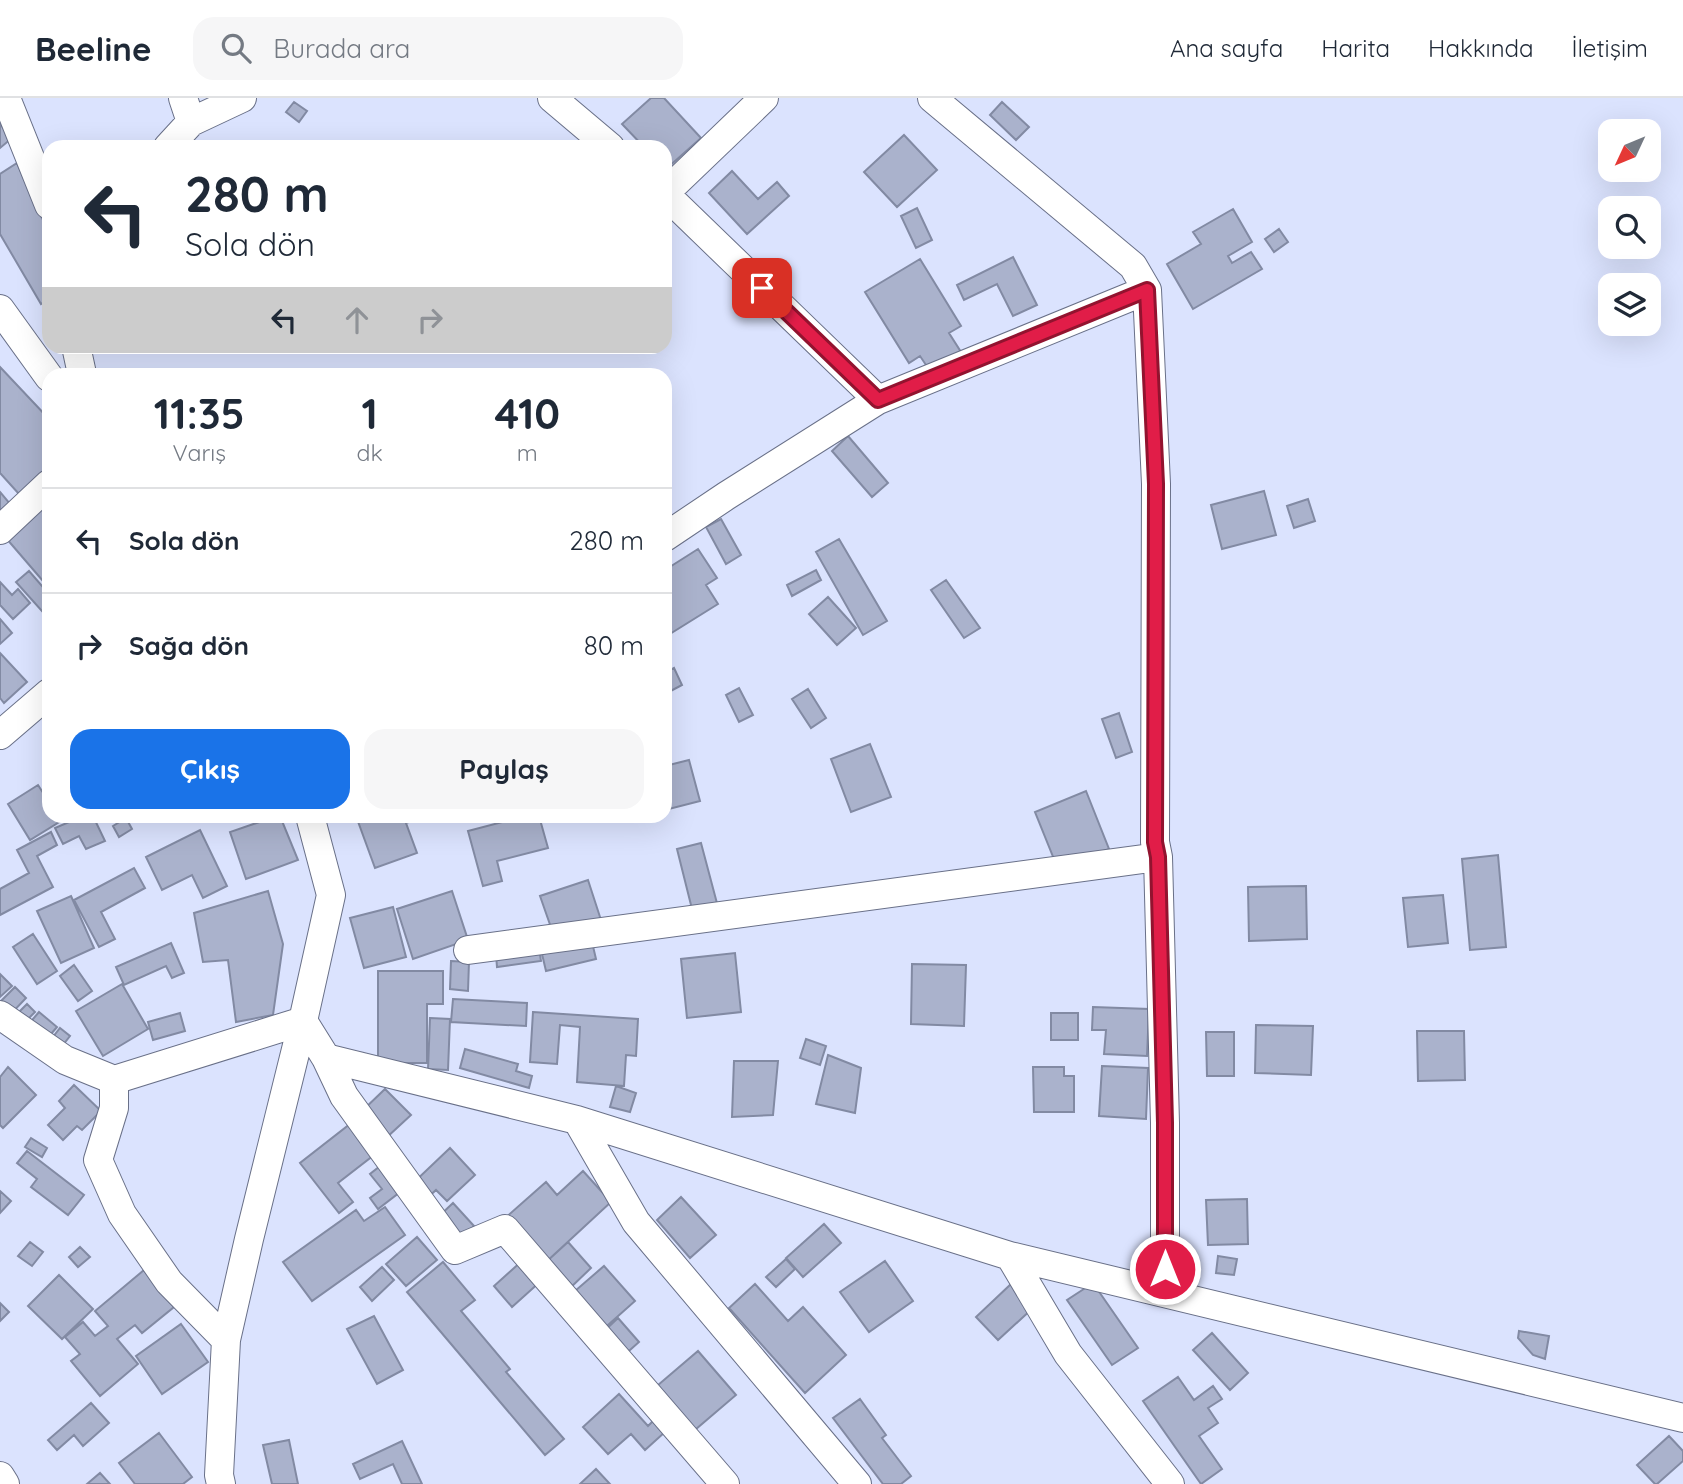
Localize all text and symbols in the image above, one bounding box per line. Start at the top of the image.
search box [193,17,683,80]
text: Beeline [35,28,151,69]
icon: search [217,29,255,67]
text: Burada ara [273,32,410,65]
text: Ana sayfa [1170,33,1283,63]
text: Harita [1321,33,1390,63]
text: Hakkında [1428,33,1534,63]
text: İletişim [1572,33,1648,63]
north arrow [1598,119,1661,182]
map controls [1598,119,1661,336]
text: 280 m [185,163,329,224]
icon: left [70,168,161,259]
button: search [1598,196,1661,259]
text: Sola dön [185,224,315,264]
pin [732,258,792,318]
icon: arrive [743,269,781,307]
button: layers [1598,273,1661,336]
icon: left [265,301,303,339]
icon: ahead [338,301,376,339]
icon: right [411,301,449,339]
text: 11:35 [154,387,245,440]
text: 1 [361,387,378,440]
text: 410 [495,387,560,440]
text: Varış [173,438,226,467]
text: dk [357,438,383,467]
text: m [517,438,538,467]
icon: left [70,522,108,560]
text: Sola dön [129,524,239,557]
text: 280 m [569,524,644,557]
icon: right [70,627,108,665]
text: Sağa dön [129,629,249,662]
text: 80 m [584,629,644,662]
button: Çıkış [70,729,350,809]
button: Paylaş [364,729,644,809]
position arrow [1128,1232,1202,1306]

